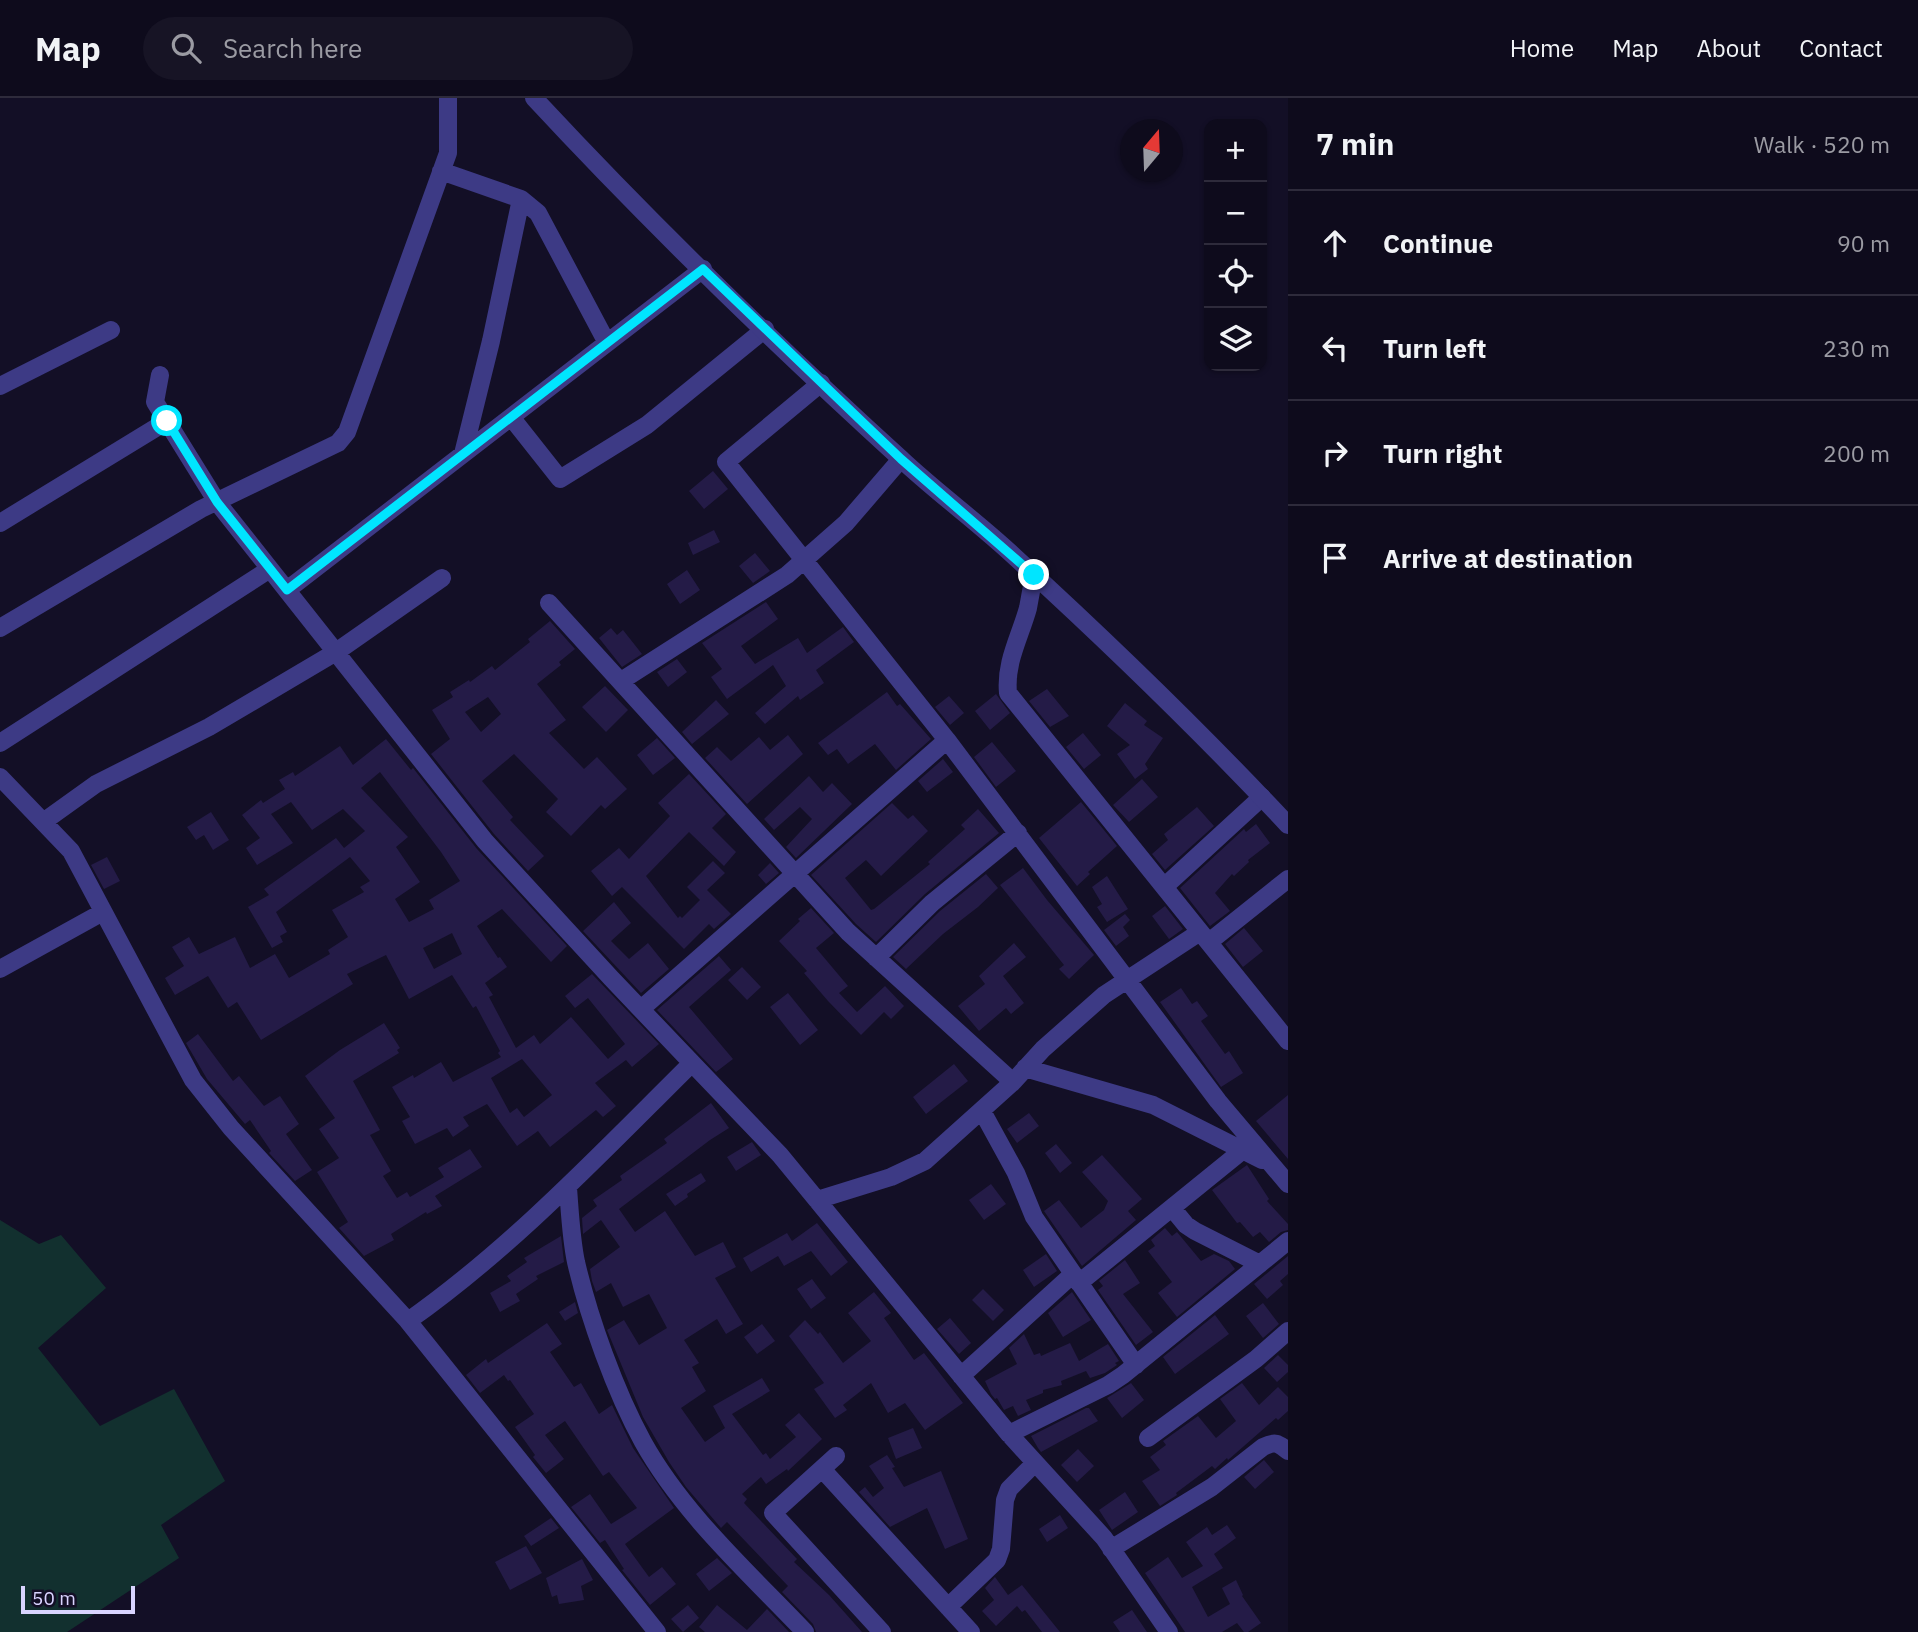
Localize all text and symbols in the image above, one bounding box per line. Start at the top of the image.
search box [143,17,633,80]
text: Map [35,27,101,70]
icon: search [167,29,205,67]
text: Search here [223,31,362,65]
text: Home [1510,32,1574,64]
text: Map [1612,32,1658,64]
text: About [1696,32,1761,64]
text: Contact [1799,32,1883,64]
north arrow [1120,119,1183,182]
map controls [1204,119,1267,371]
button: + [1204,119,1267,182]
text: 7 min [1316,124,1394,163]
text: Walk · 520 m [1754,129,1890,159]
button: − [1204,182,1267,245]
icon: ahead [1316,224,1354,262]
text: Continue [1383,226,1493,260]
text: 90 m [1837,228,1890,258]
button: locate [1204,245,1267,308]
button: layers [1204,308,1267,371]
icon: left [1316,329,1354,367]
text: Turn left [1383,331,1486,365]
text: 230 m [1823,333,1890,363]
route start [151,405,182,436]
icon: right [1316,434,1354,472]
text: Turn right [1383,436,1502,470]
text: 200 m [1823,438,1890,468]
icon: arrive [1316,539,1354,577]
text: Arrive at destination [1383,541,1633,575]
route end [1018,559,1049,590]
scale bar [21,1583,135,1615]
text: 50 m [32,1586,76,1610]

